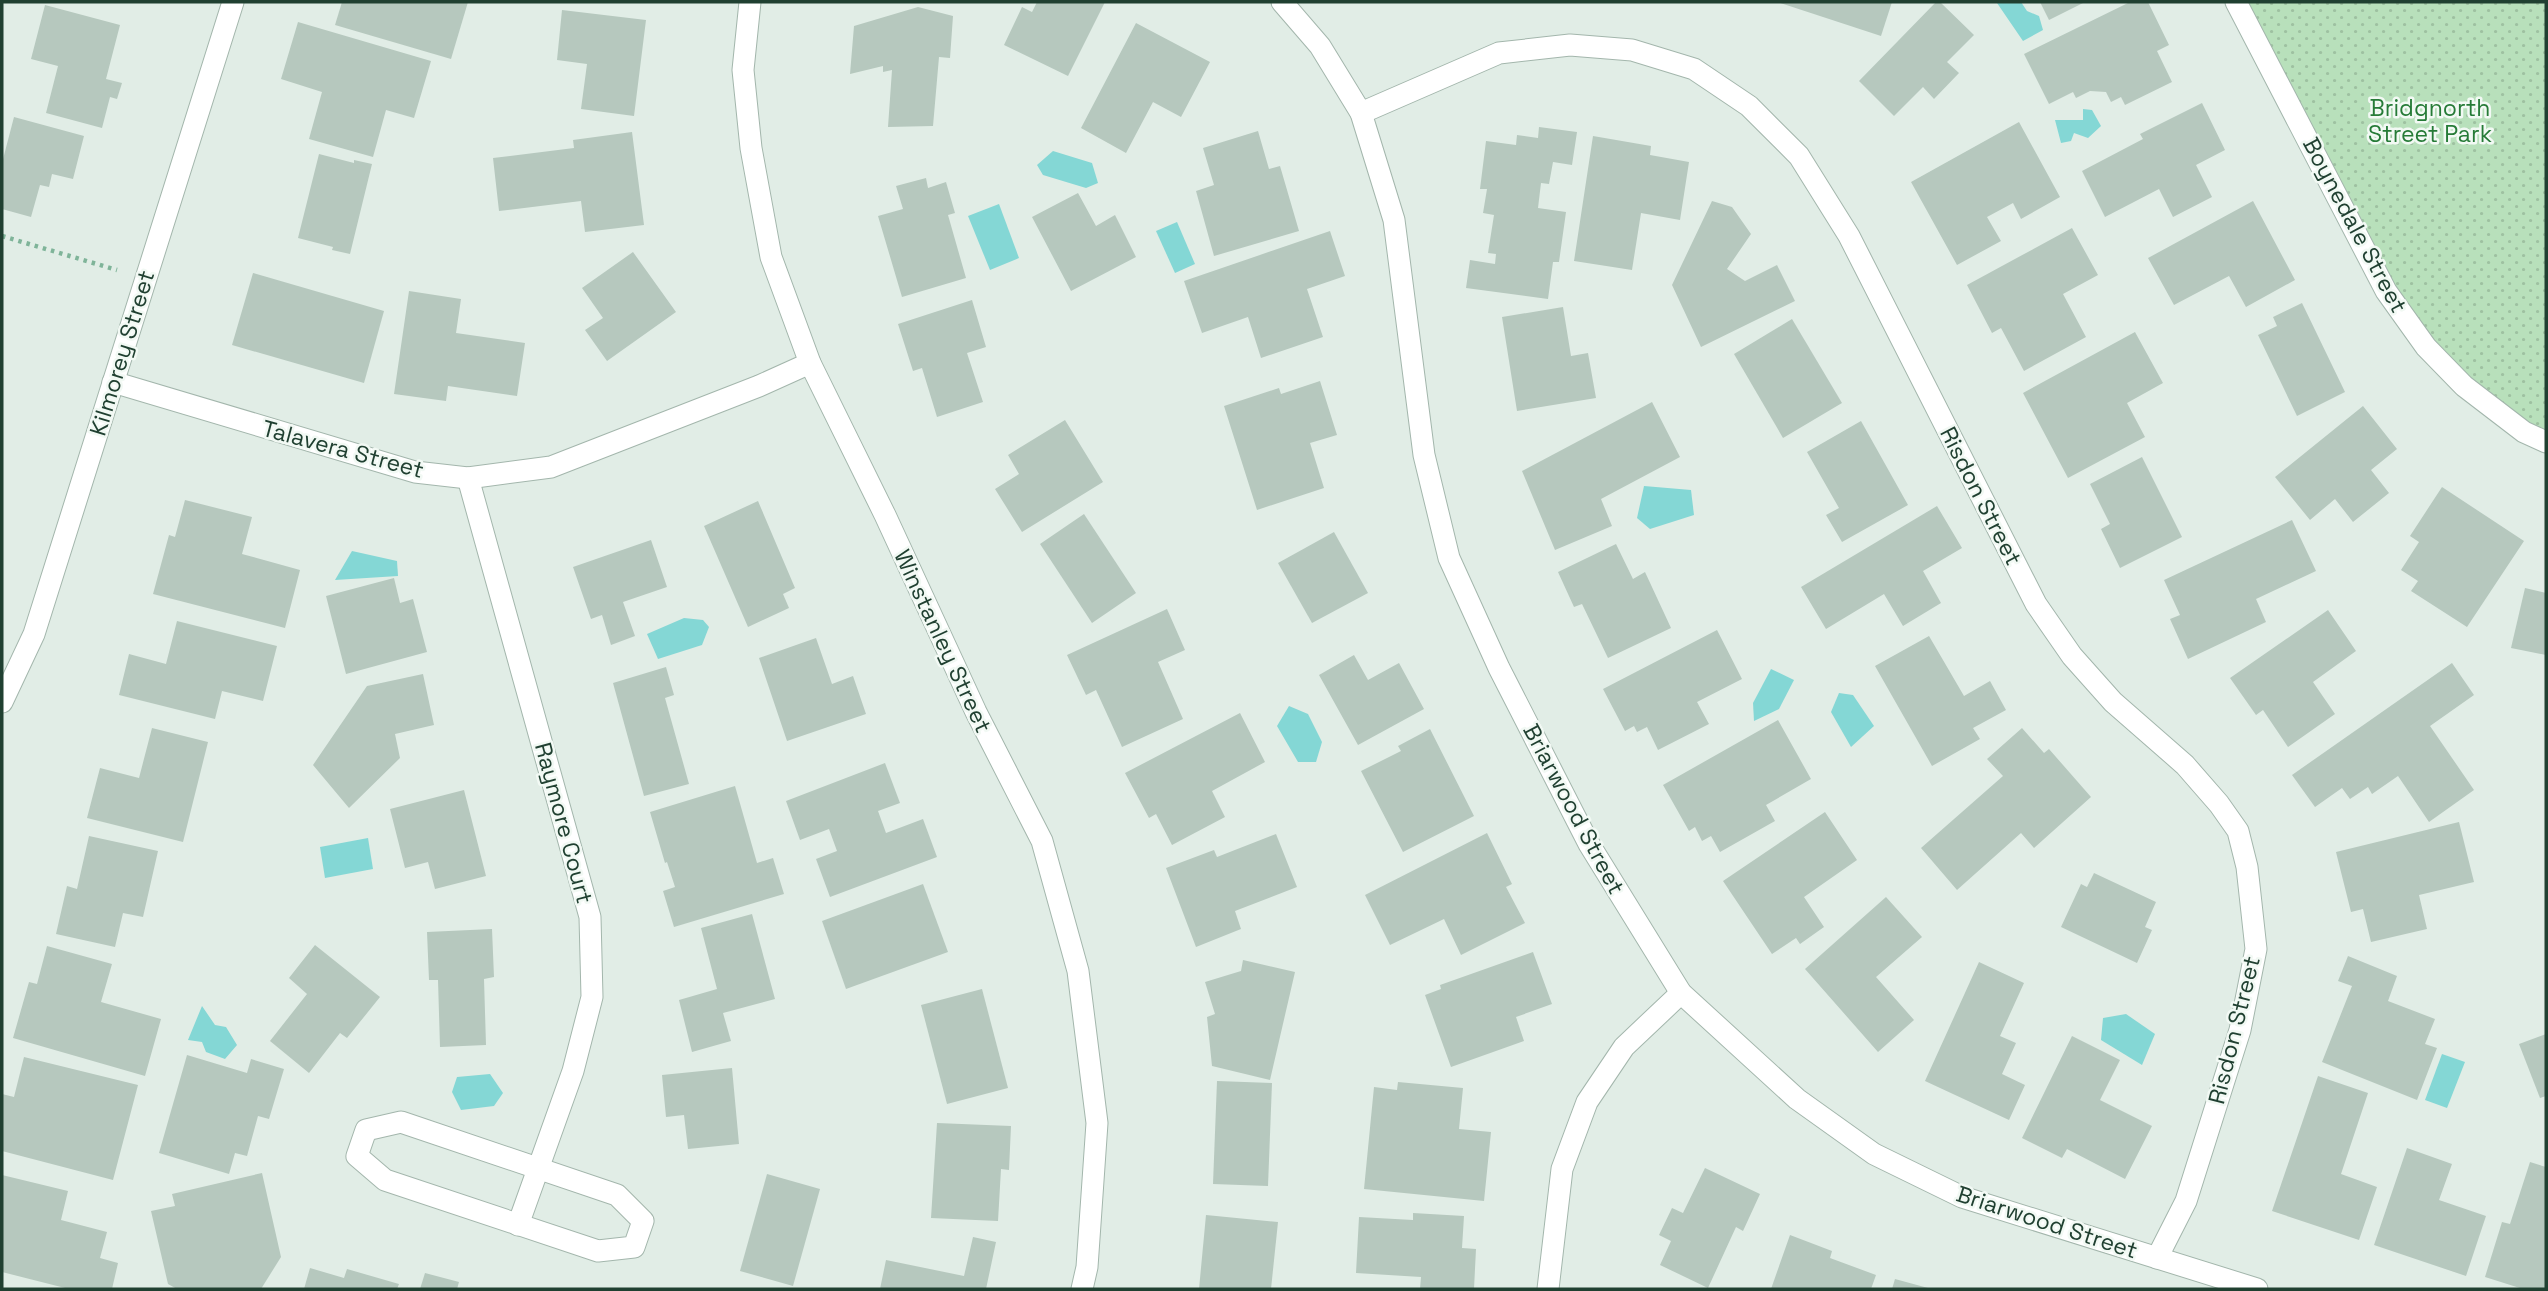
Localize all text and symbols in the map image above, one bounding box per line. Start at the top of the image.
park label: Bridgnorth Street Park [2368,93,2492,149]
street label: Boynedale Street [2296,132,2414,318]
street label: Kilmorey Street [83,267,161,439]
street label: Talavera Street [259,413,427,485]
street label: Risdon Street [1933,422,2029,570]
street label: Winstanley Street [887,544,999,738]
street label: Briarwood Street [1516,718,1632,900]
street label: Raymore Court [528,739,600,907]
street label: Risdon Street [2201,953,2267,1107]
street label: Briarwood Street [1952,1179,2142,1265]

